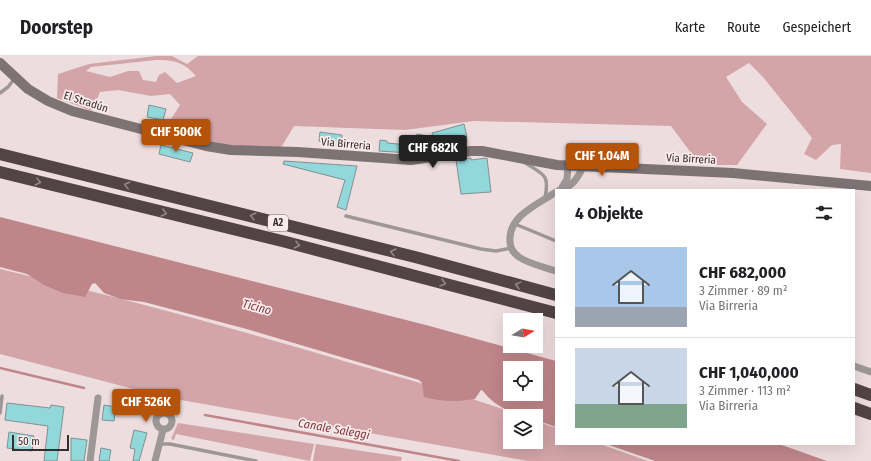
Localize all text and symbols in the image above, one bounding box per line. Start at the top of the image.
text: Doorstep [20,16,93,39]
text: Karte [675,19,705,36]
text: Route [727,19,760,36]
text: Gespeichert [782,19,851,36]
street label: El Stradún [62,89,110,115]
pin: CHF 500K [135,119,217,153]
text: CHF 500K [150,124,202,139]
street label: Via Birreria [321,135,371,153]
pin: CHF 682K [392,135,474,169]
text: CHF 682K [408,140,458,155]
pin: CHF 1.04M [556,143,648,177]
text: CHF 1.04M [575,148,629,163]
street label: Via Birreria [666,151,716,167]
one-way arrow [35,177,41,185]
one-way arrow [124,182,130,190]
icon: filters [813,202,835,224]
text: 4 Objekte [575,203,643,224]
one-way arrow [161,208,167,216]
one-way arrow [250,213,256,221]
road number: A2 [268,215,288,231]
one-way arrow [293,240,300,249]
one-way arrow [389,248,396,256]
text: CHF 682,000 [699,262,786,283]
icon: home [607,263,655,311]
one-way arrow [439,278,446,287]
one-way arrow [515,281,522,289]
text: 3 Zimmer · 89 m² [699,283,787,298]
water label: Ticino [241,296,273,318]
text: Via Birreria [699,298,758,313]
north arrow [503,313,543,353]
map controls [503,313,543,449]
button: locate [503,361,543,401]
text: CHF 1,040,000 [699,362,799,383]
icon: home [607,364,655,412]
text: 3 Zimmer · 113 m² [699,383,791,398]
pin: CHF 526K [105,389,187,423]
text: CHF 526K [121,394,171,409]
text: Via Birreria [699,398,758,413]
button: layers [503,409,543,449]
water label: Canale Saleggi [297,416,371,442]
scale bar [12,433,69,452]
text: 50 m [18,435,40,448]

